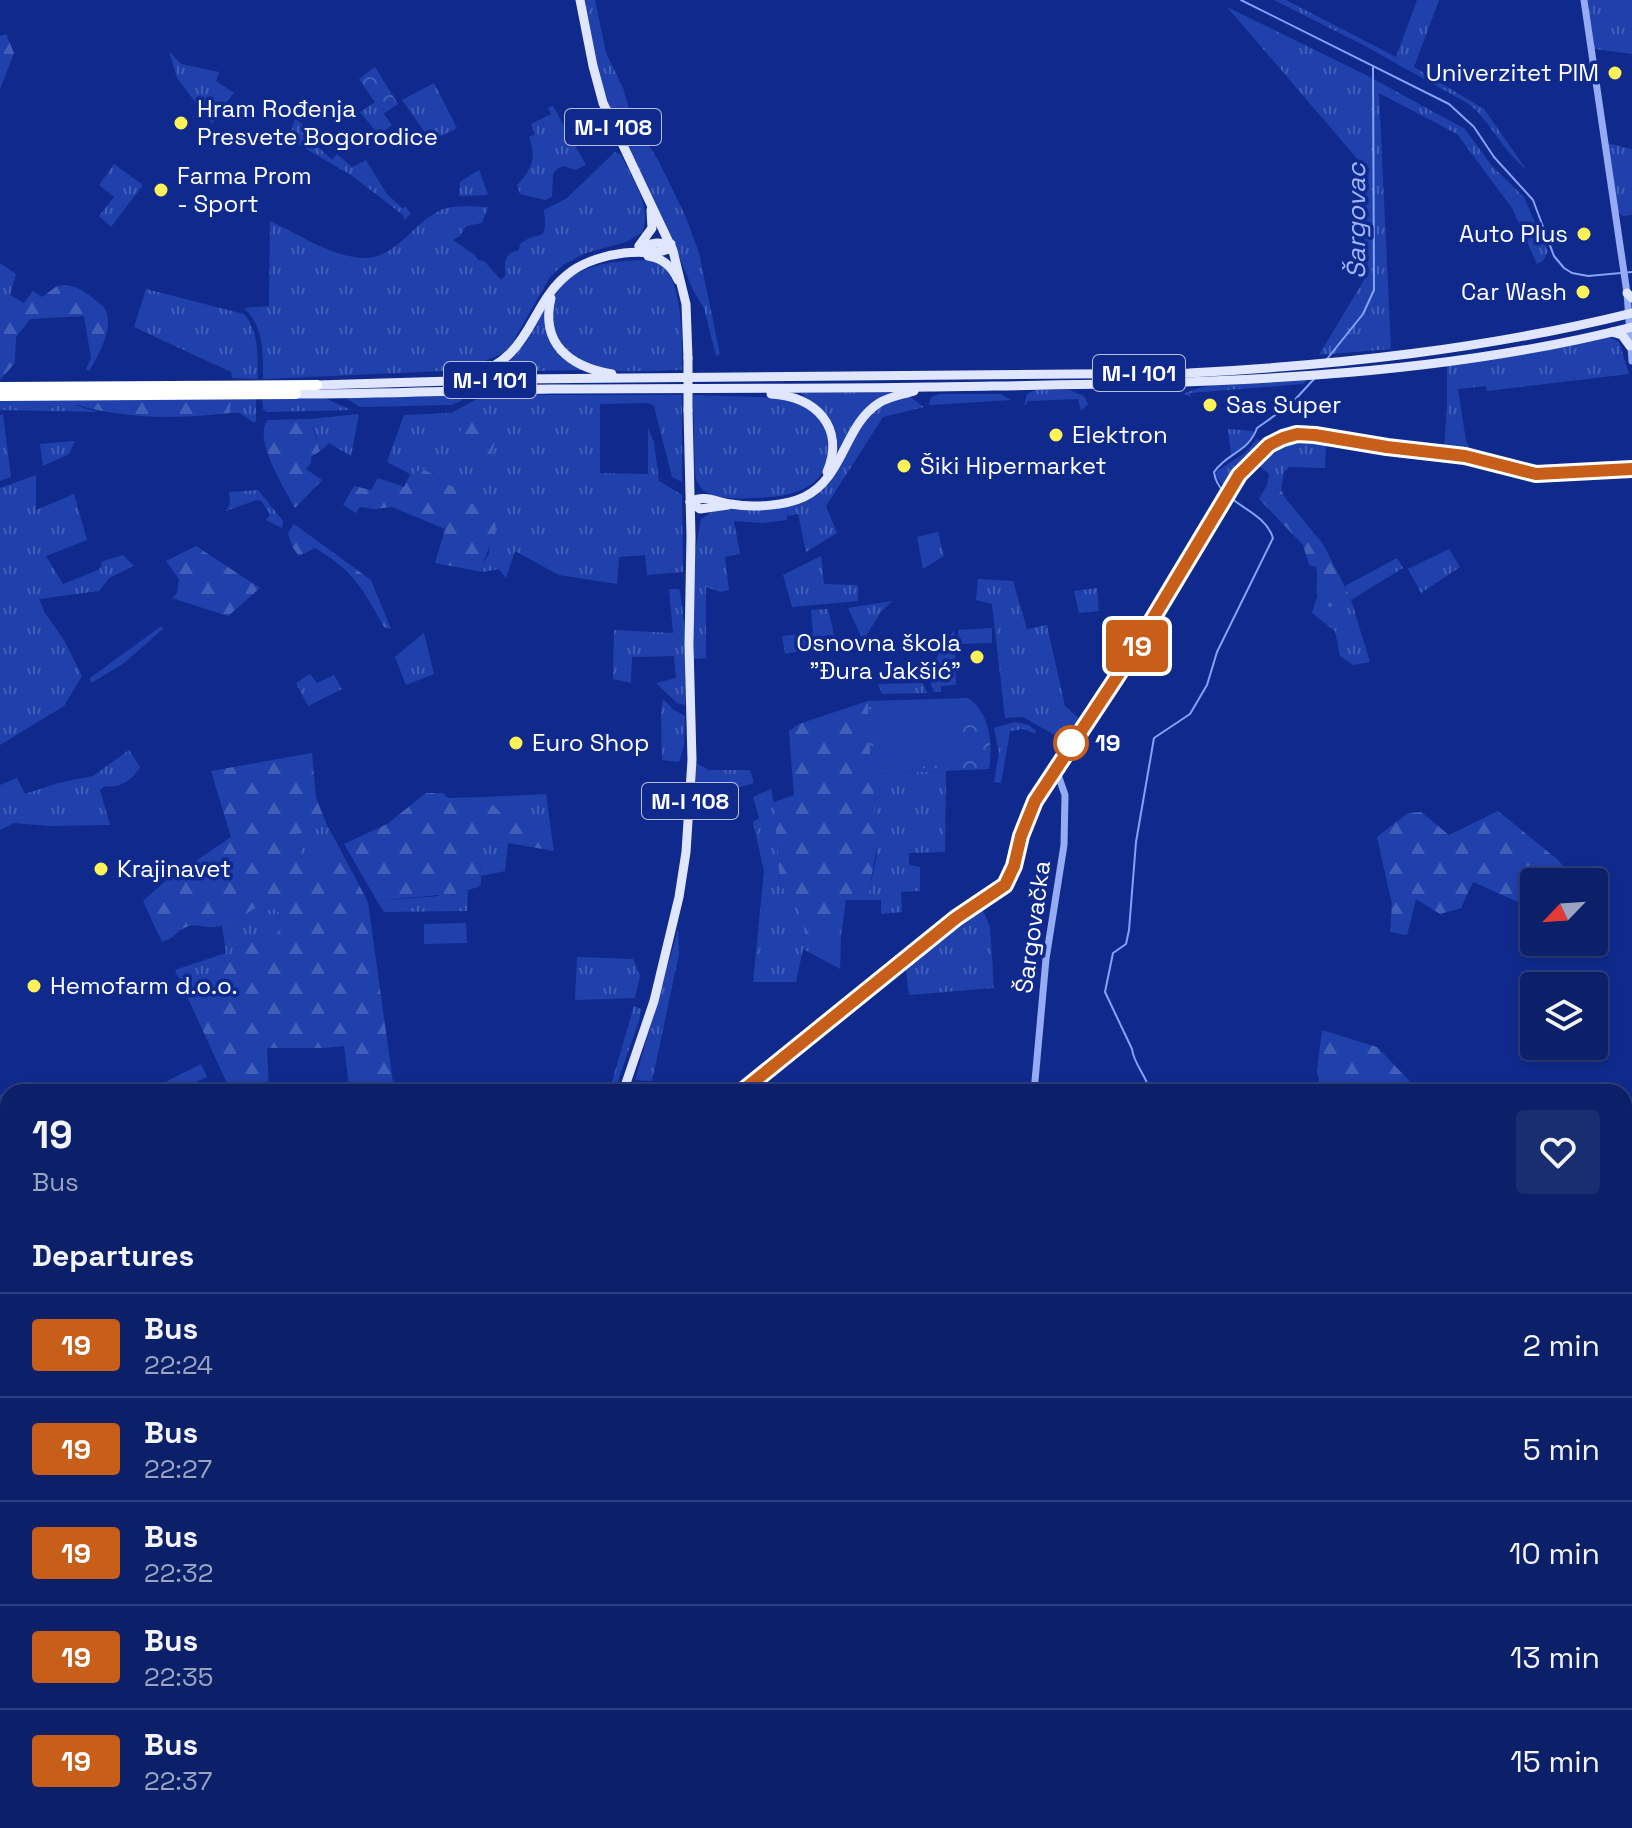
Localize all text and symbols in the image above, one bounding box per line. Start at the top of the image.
place label: Univerzitet PIM [1426,57,1599,88]
marker: Univerzitet PIM [1606,64,1624,82]
place label: Hram Rođenja Presvete Bogorodice [197,93,438,152]
road number: M-I 108 [565,109,661,145]
marker: Hram Rođenja Presvete Bogorodice [172,114,190,132]
place label: Farma Prom - Sport [177,160,312,219]
water label: Šargovac [1339,161,1373,279]
marker: Farma Prom - Sport [152,181,170,199]
place label: Auto Plus [1459,218,1568,249]
marker: Auto Plus [1575,225,1593,243]
place label: Car Wash [1461,276,1567,307]
marker: Car Wash [1574,283,1592,301]
road number: M-I 101 [1093,355,1185,391]
road number: M-I 101 [444,362,536,398]
place label: Sas Super [1226,389,1341,420]
marker: Sas Super [1201,396,1219,414]
place label: Elektron [1072,419,1168,450]
marker: Elektron [1047,426,1065,444]
place label: Šiki Hipermarket [920,450,1106,481]
marker: Šiki Hipermarket [895,457,913,475]
line badge: 19 [1101,620,1173,672]
place label: Osnovna škola "Đura Jakšić" [796,627,961,686]
text: 19 [1122,628,1152,664]
marker: Osnovna škola "Đura Jakšić" [968,648,986,666]
marker: 19 [1054,726,1088,760]
place label: Euro Shop [532,727,650,758]
place label: 19 [1095,727,1121,758]
marker: Euro Shop [507,734,525,752]
road number: M-I 108 [642,783,738,819]
place label: Krajinavet [117,853,231,884]
street label: Šargovačka [1008,858,1057,995]
marker: Krajinavet [92,860,110,878]
north arrow [1520,868,1608,956]
map controls [1520,868,1608,1060]
place label: Hemofarm d.o.o. [50,970,238,1001]
button: layers [1520,972,1608,1060]
marker: Hemofarm d.o.o. [25,977,43,995]
button: heart [1516,1110,1600,1194]
text: 19 [32,1111,73,1159]
text: Bus [32,1165,79,1199]
text: Departures [32,1236,194,1275]
text: Bus [144,1309,198,1348]
text: 2 min [1523,1326,1600,1365]
text: 19 [61,1327,91,1363]
text: 22:24 [144,1348,213,1382]
text: Bus [144,1413,198,1452]
text: 5 min [1523,1430,1600,1469]
text: 19 [61,1431,91,1467]
text: 22:27 [144,1452,212,1486]
text: Bus [144,1517,198,1556]
text: 10 min [1509,1534,1600,1573]
text: 19 [61,1535,91,1571]
text: 22:32 [144,1556,213,1590]
text: Bus [144,1621,198,1660]
text: 13 min [1510,1638,1600,1677]
text: 19 [61,1639,91,1675]
text: 22:35 [144,1660,213,1694]
text: Bus [144,1725,198,1764]
text: 15 min [1510,1742,1600,1781]
text: 19 [61,1743,91,1779]
text: 22:37 [144,1764,212,1798]

